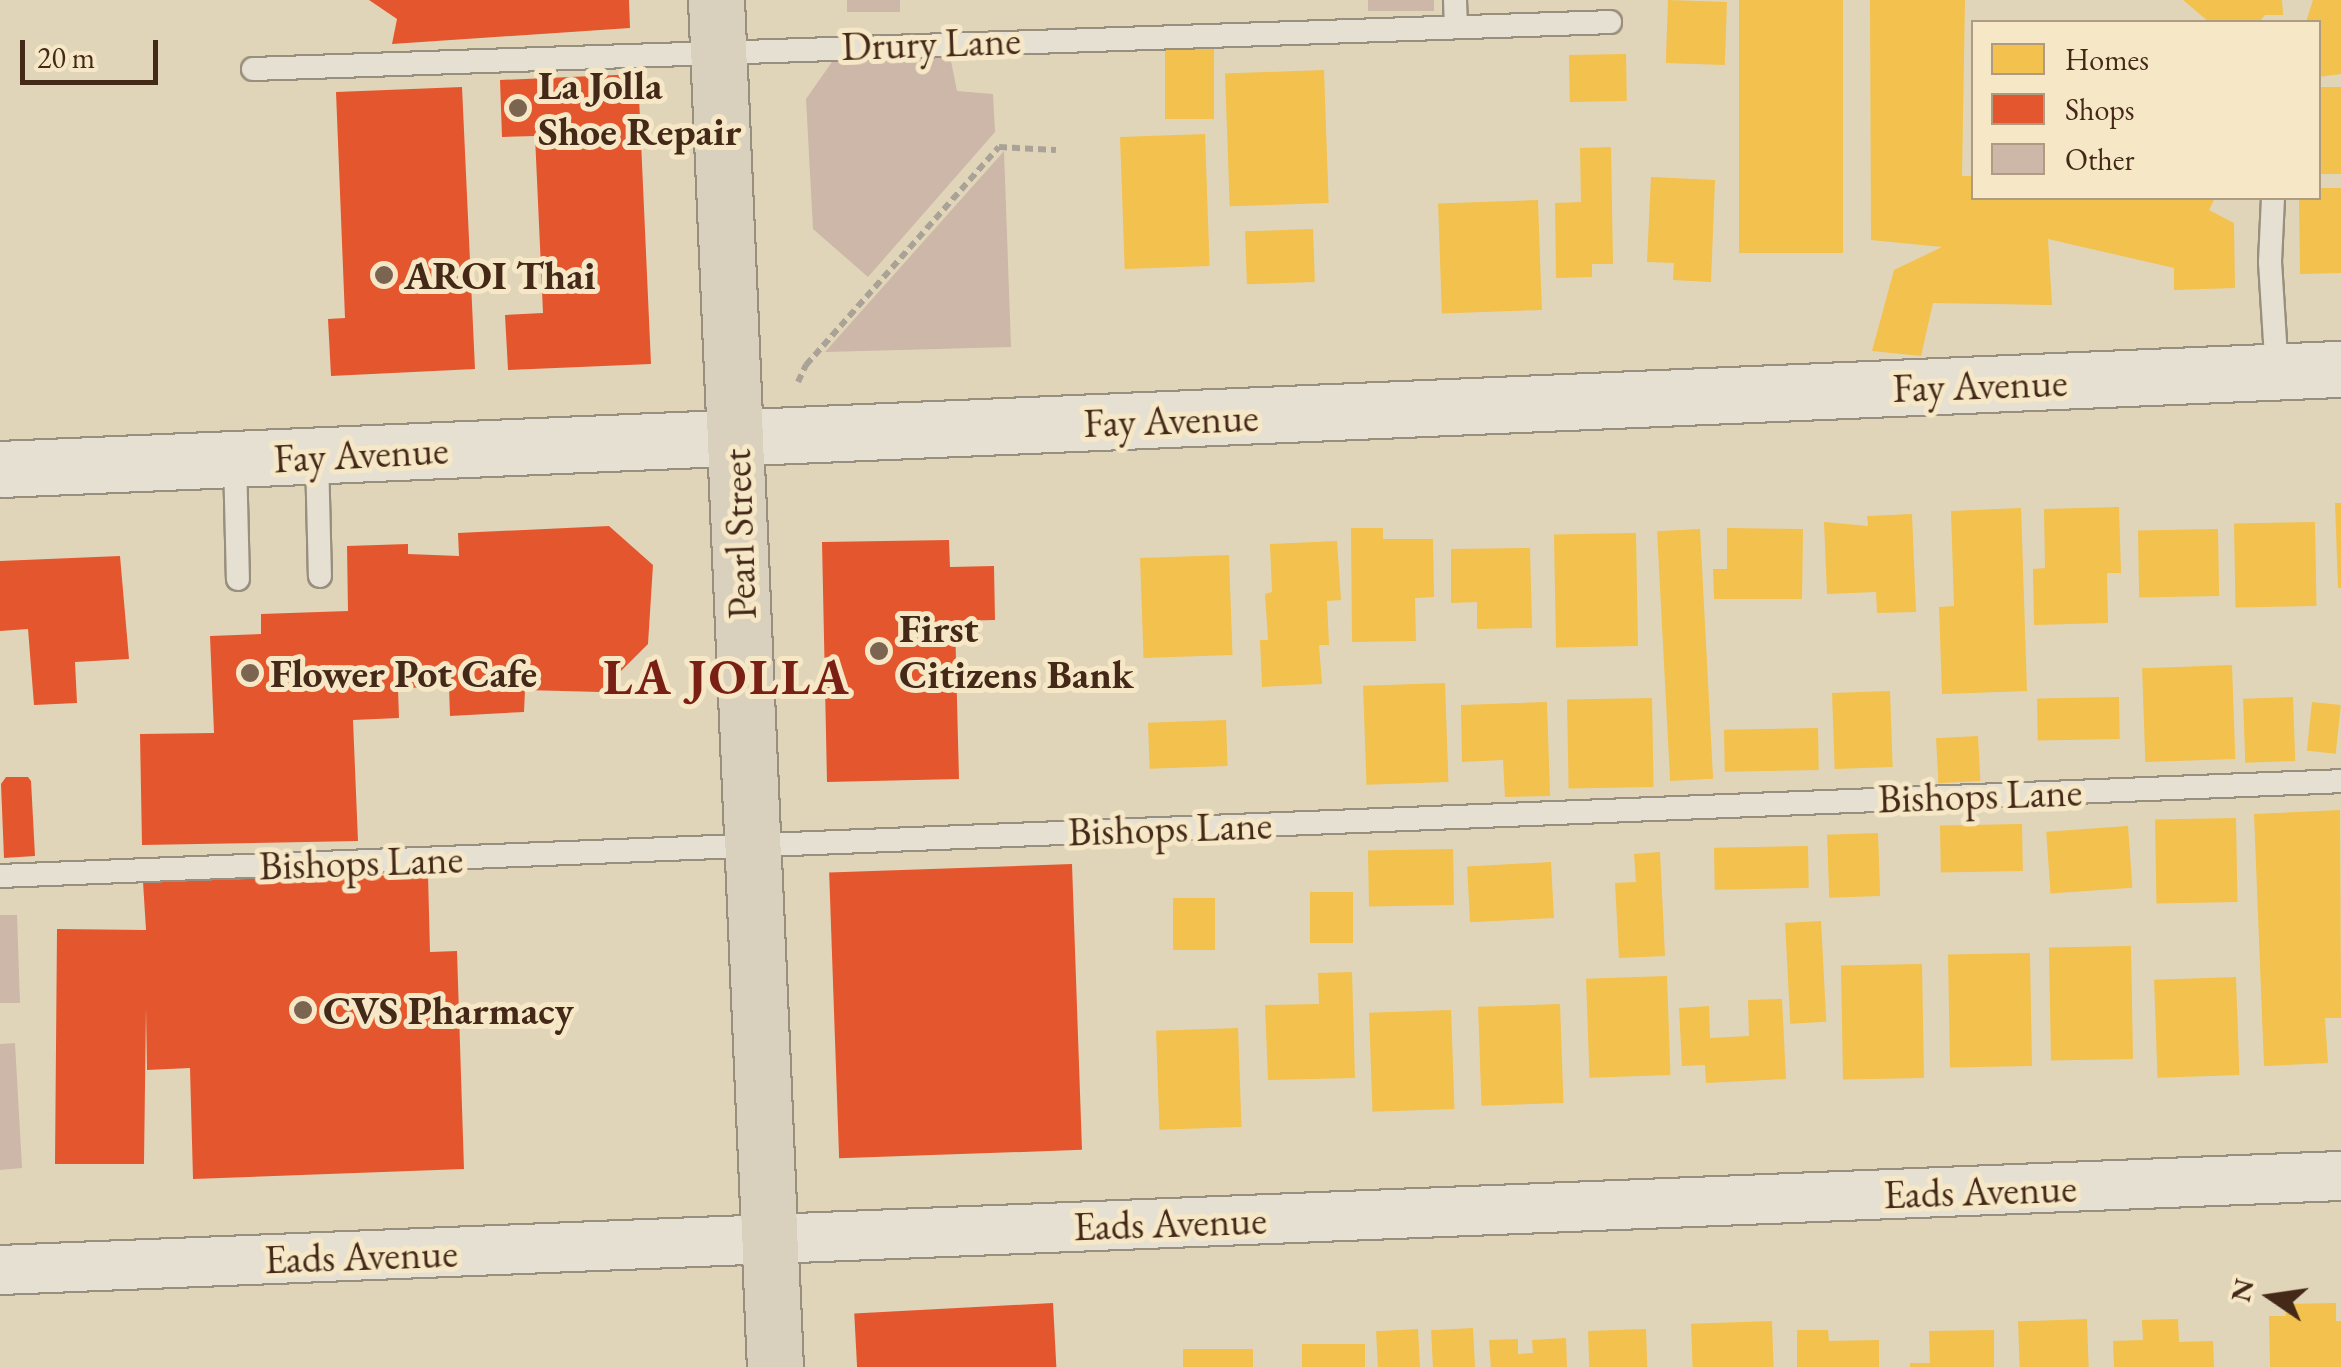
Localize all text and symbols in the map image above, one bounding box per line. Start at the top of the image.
street label: Drury Lane [840,16,1022,70]
scale bar [25,20,162,82]
legend [1971,20,2321,200]
text: 20 m [37,38,95,77]
text: Homes [2065,40,2149,79]
place label: La Jolla Shoe Repair [538,61,741,155]
text: Shops [2065,90,2135,129]
marker: La Jolla Shoe Repair [507,97,529,119]
text: Other [2065,140,2134,179]
place label: AROI Thai [404,251,595,299]
marker: AROI Thai [373,264,395,286]
street label: Fay Avenue [1892,358,2068,412]
street label: Fay Avenue [1083,393,1259,447]
street label: Fay Avenue [272,425,450,483]
street label: Pearl Street [712,448,766,620]
place label: First Citizens Bank [899,604,1134,698]
marker: First Citizens Bank [868,640,890,662]
district label: LA JOLLA [603,647,851,707]
place label: Flower Pot Cafe [270,649,537,697]
marker: Flower Pot Cafe [239,662,261,684]
street label: Bishops Lane [1877,767,2083,823]
street label: Bishops Lane [1067,800,1273,856]
street label: Bishops Lane [258,834,464,890]
place label: CVS Pharmacy [323,986,574,1034]
marker: CVS Pharmacy [292,999,314,1021]
street label: Eads Avenue [1882,1164,2078,1218]
street label: Eads Avenue [1072,1196,1268,1250]
street label: Eads Avenue [263,1229,459,1283]
north arrow [2221,1247,2321,1347]
text: N [2222,1275,2262,1305]

